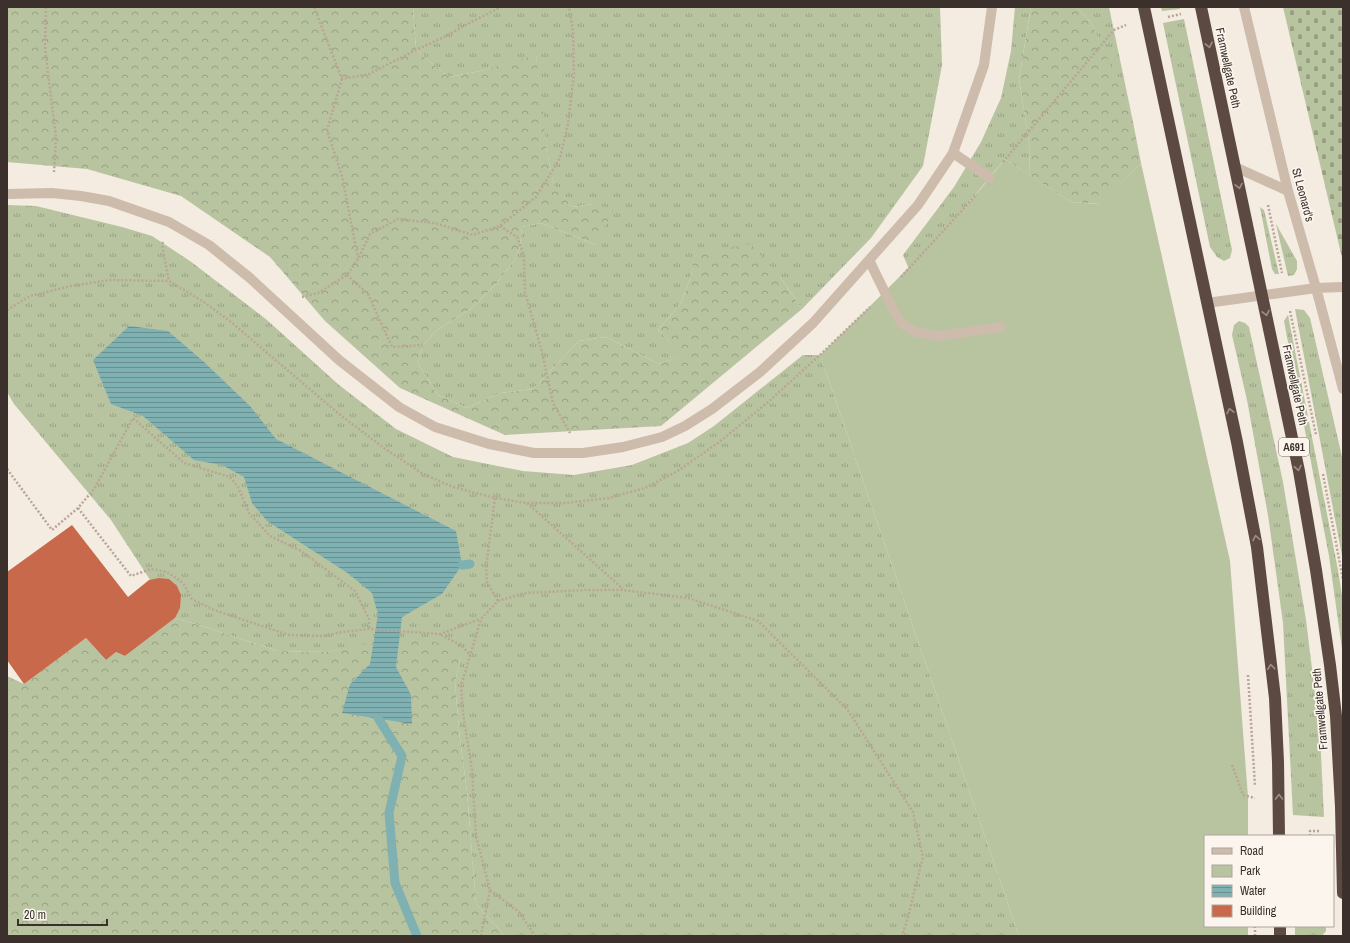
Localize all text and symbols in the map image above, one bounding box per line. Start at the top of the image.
street label: Framwellgate Peth [1212,26,1244,110]
one-way arrow [1204,42,1212,48]
street label: St Leonard's [1288,166,1318,224]
one-way arrow [1234,183,1242,189]
one-way arrow [1261,310,1269,316]
street label: Framwellgate Peth [1279,343,1311,427]
one-way arrow [1226,408,1235,414]
road number: A691 [1279,438,1309,456]
one-way arrow [1293,465,1301,471]
one-way arrow [1252,535,1260,541]
one-way arrow [1267,664,1276,670]
street label: Framwellgate Peth [1308,667,1332,751]
one-way arrow [1275,794,1283,800]
legend [1204,835,1334,927]
text: Road [1240,843,1264,859]
text: Park [1240,863,1260,879]
text: Water [1240,883,1267,899]
scale bar [18,901,107,927]
text: Building [1240,903,1277,919]
text: 20 m [24,907,46,923]

